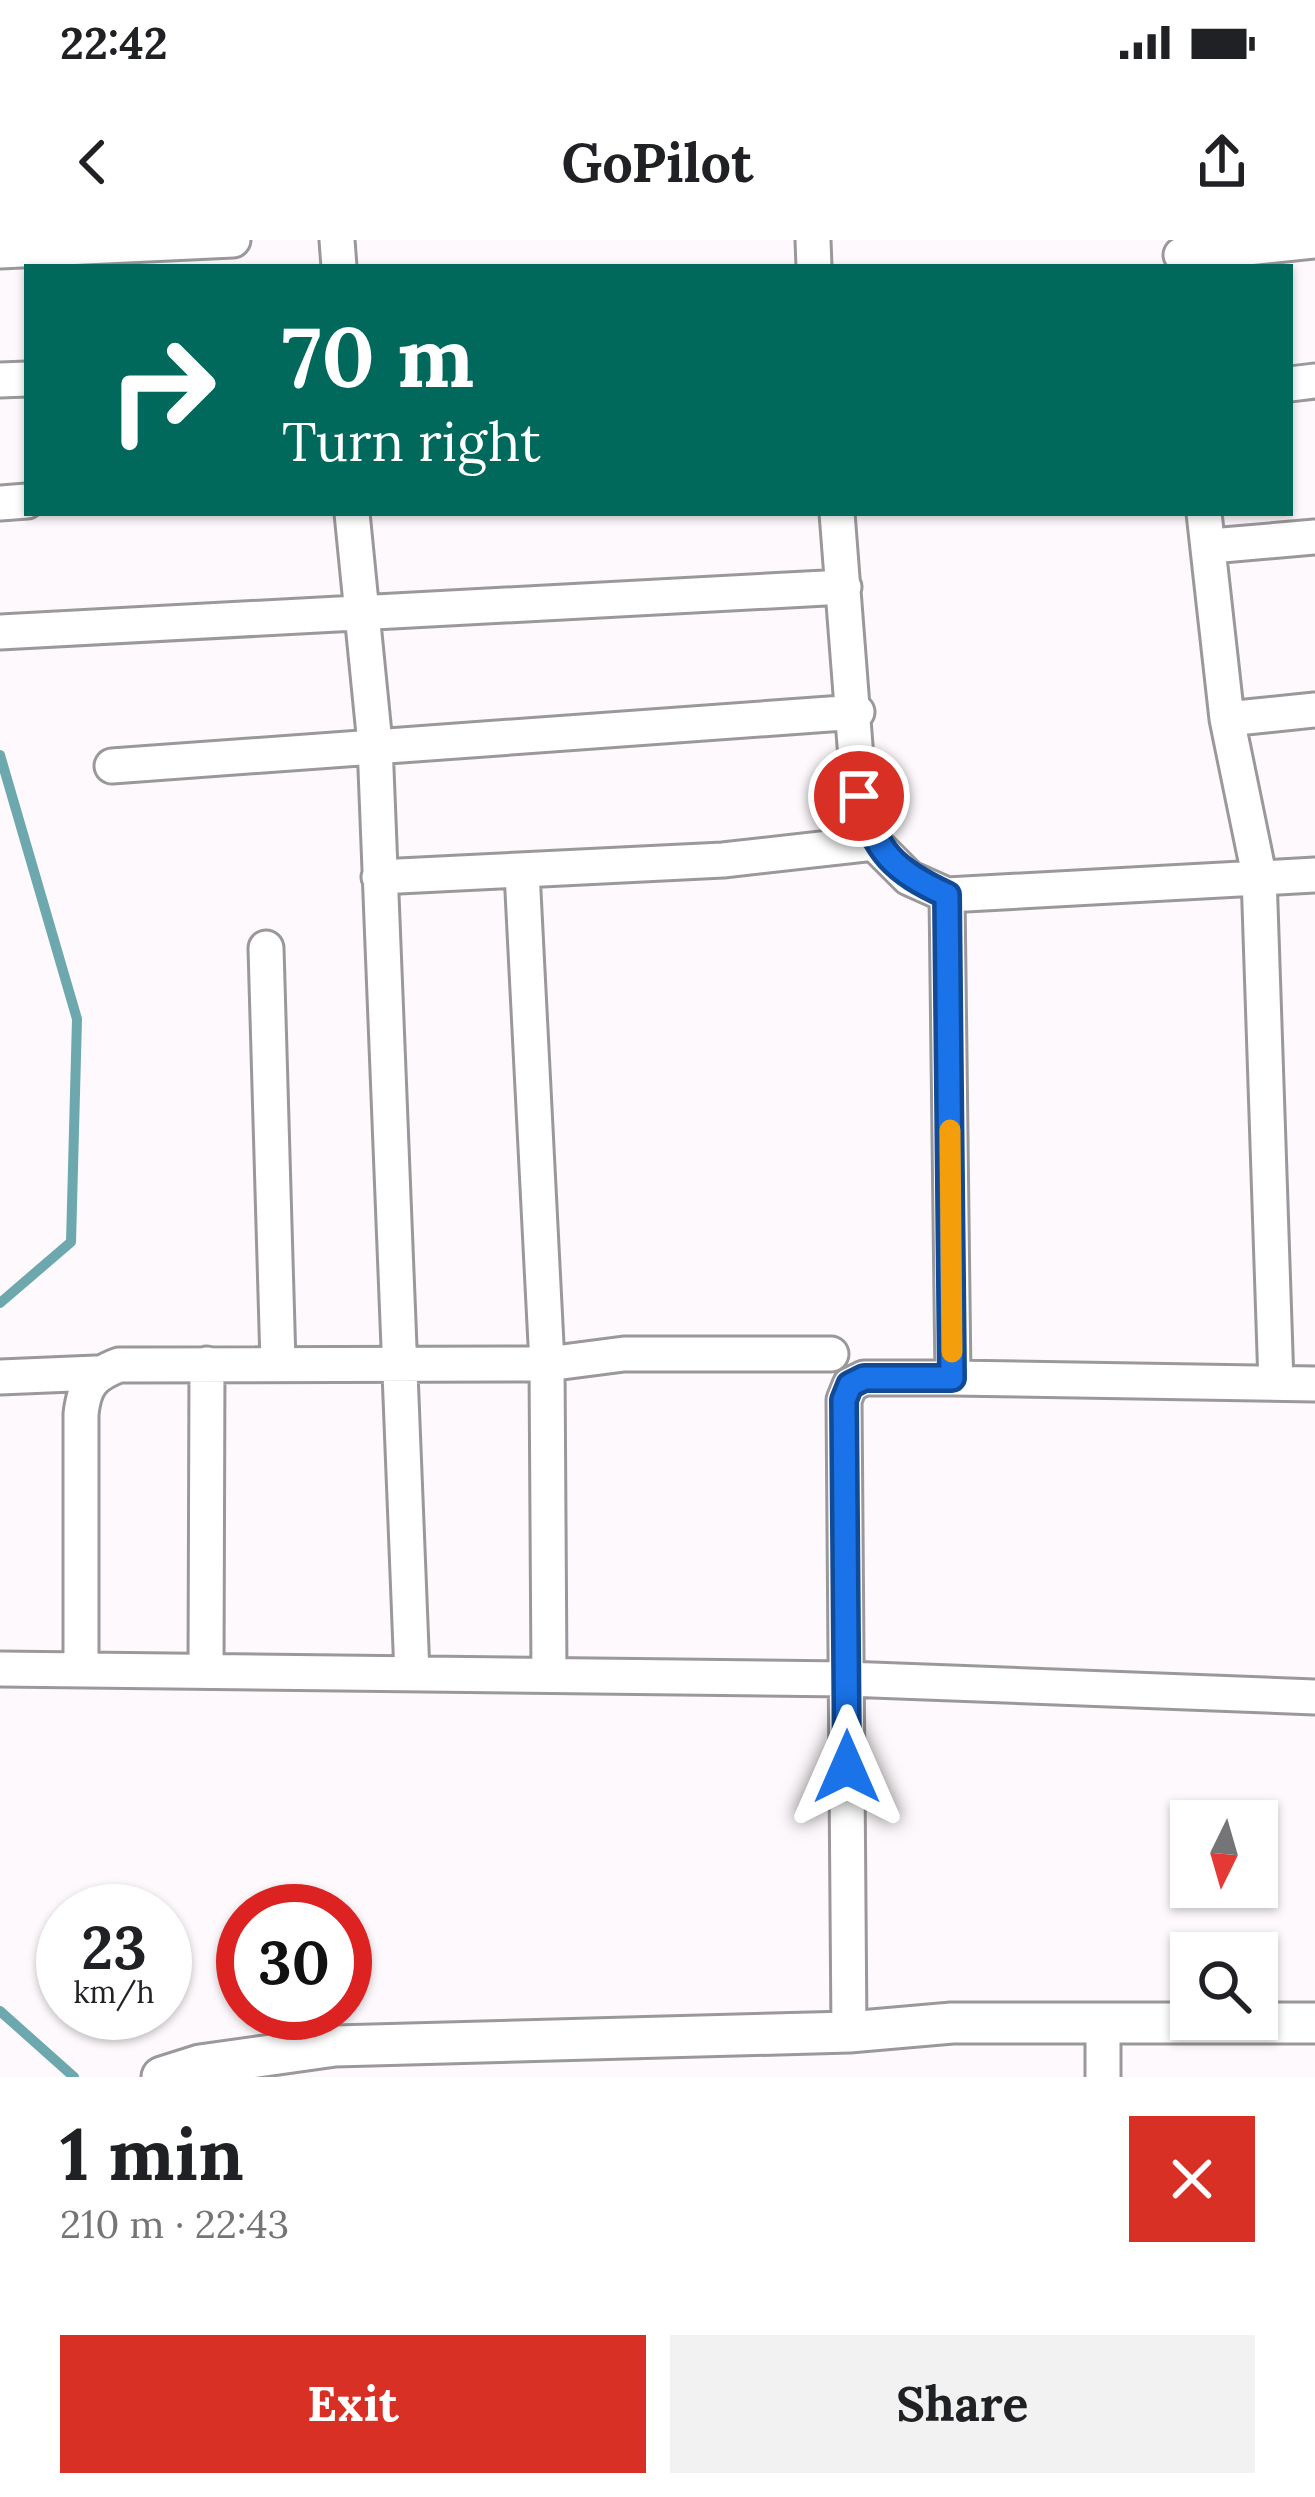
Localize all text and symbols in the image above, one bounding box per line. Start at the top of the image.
text: 22:42 [60,14,168,71]
text: GoPilot [562,128,753,197]
icon: back [60,129,126,195]
icon: share [1189,129,1255,195]
text: 70 m [282,302,474,410]
icon: right [84,312,240,468]
text: Turn right [282,407,541,476]
pin [808,745,910,847]
icon: arrive [826,763,892,829]
position arrow [784,1704,910,1830]
north arrow [1170,1800,1278,1908]
map controls [1170,1800,1278,2040]
speed limit sign: 30 [216,1884,372,2040]
text: 23 [81,1909,147,1985]
button: search [1170,1932,1278,2040]
text: km/h [73,1973,155,2011]
text: 1 min [60,2108,244,2200]
button: close [1129,2116,1255,2242]
text: 210 m · 22:43 [60,2199,289,2249]
button: Exit [60,2335,646,2473]
button: Share [670,2335,1255,2473]

